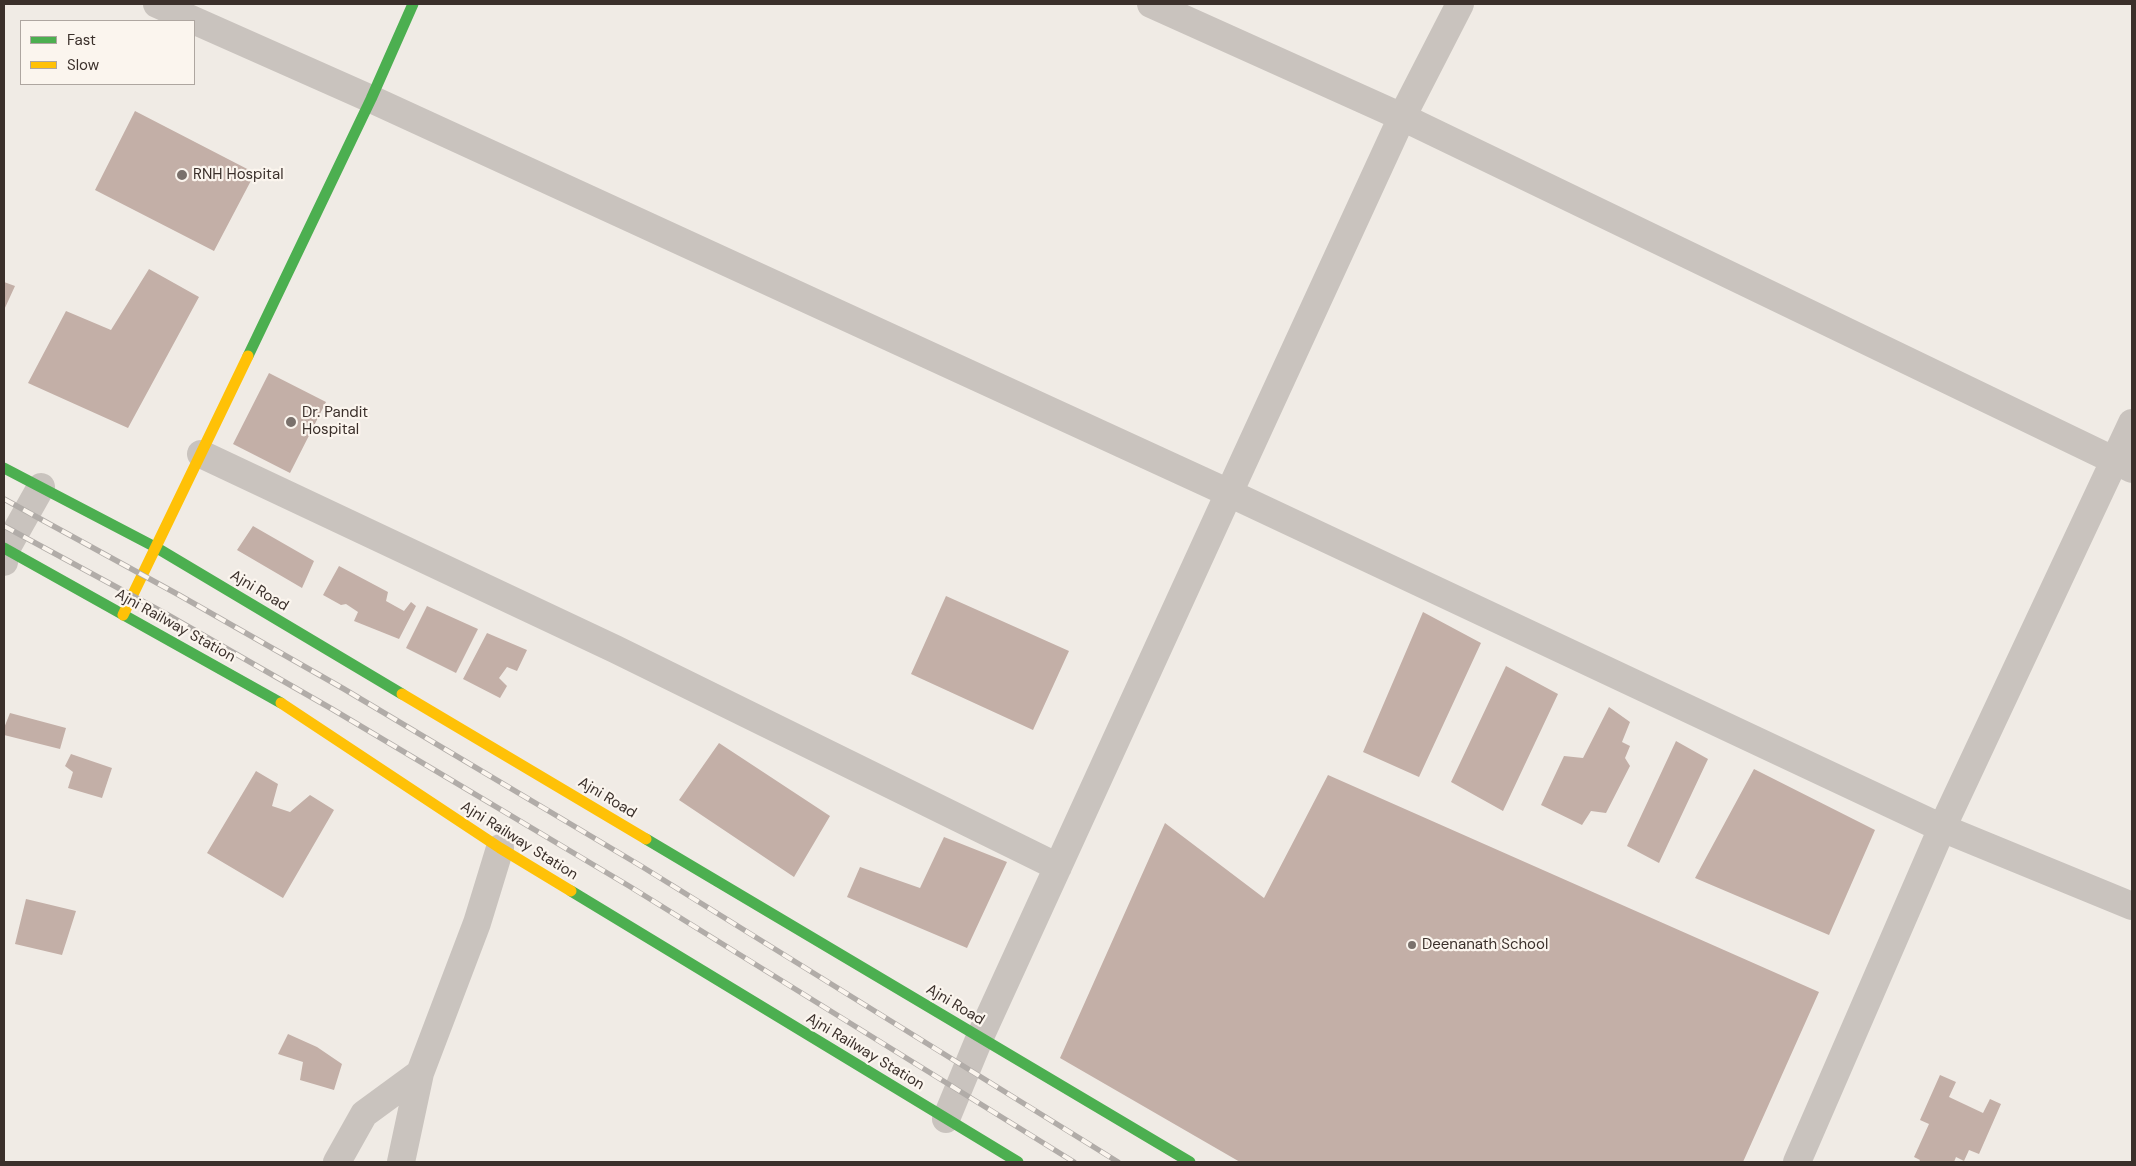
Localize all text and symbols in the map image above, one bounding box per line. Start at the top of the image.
legend [20,20,195,85]
text: Fast [67,30,96,50]
text: Slow [67,55,99,75]
place label: RNH Hospital [193,166,283,184]
marker: RNH Hospital [175,168,189,182]
place label: Dr. Pandit Hospital [302,404,368,439]
marker: Dr. Pandit Hospital [284,415,298,429]
street label: Ajni Road [227,567,291,615]
street label: Ajni Railway Station [112,586,238,666]
street label: Ajni Road [575,774,639,822]
street label: Ajni Railway Station [457,798,581,884]
place label: Deenanath School [1422,936,1548,954]
marker: Deenanath School [1406,939,1418,951]
street label: Ajni Road [923,981,987,1029]
street label: Ajni Railway Station [803,1010,927,1094]

